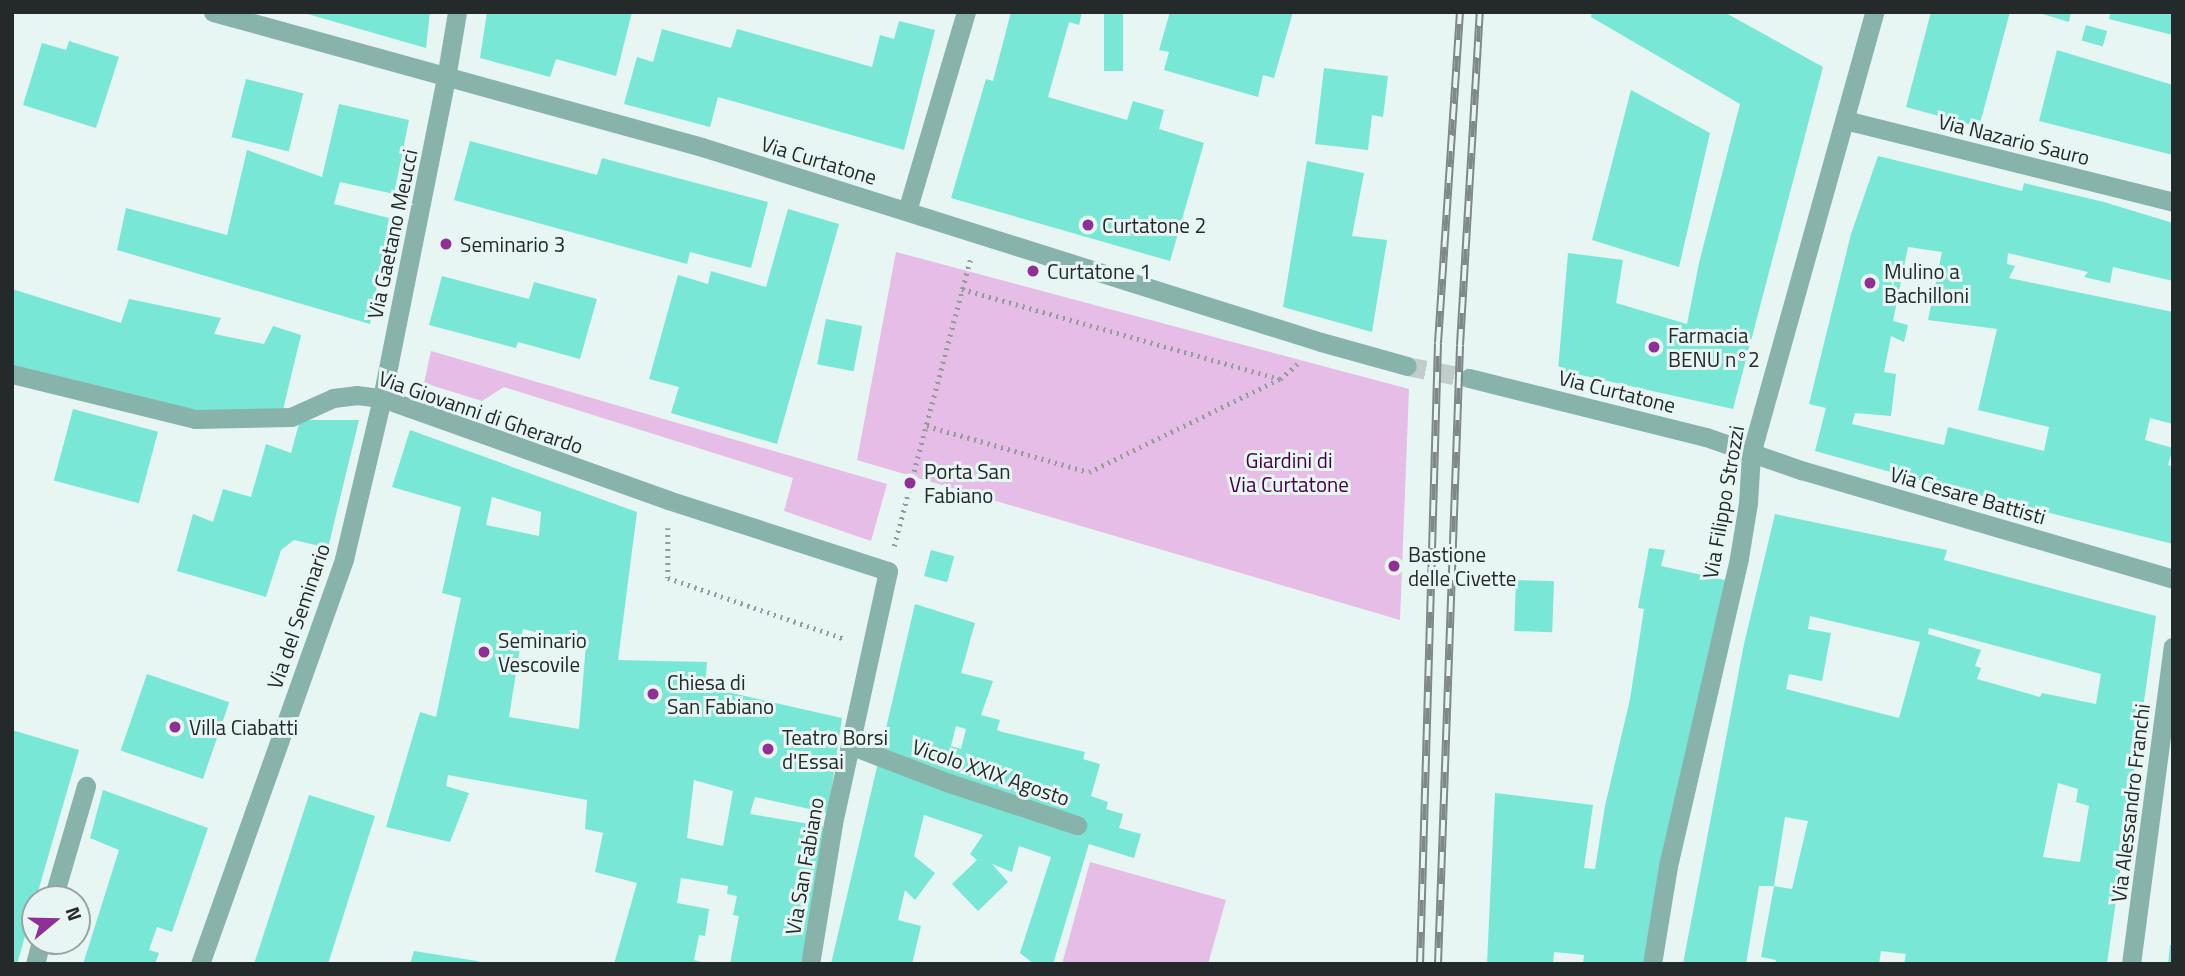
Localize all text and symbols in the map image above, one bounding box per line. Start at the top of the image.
street label: Via Nazario Sauro [1935,108,2093,170]
street label: Via Curtatone [758,130,880,190]
street label: Via Gaetano Meucci [362,147,422,321]
place label: Curtatone 2 [1102,212,1206,238]
marker: Curtatone 2 [1080,217,1096,233]
place label: Seminario 3 [460,231,565,257]
marker: Seminario 3 [438,236,454,252]
place label: Curtatone 1 [1047,258,1151,284]
place label: Mulino a Bachilloni [1884,258,1969,308]
marker: Curtatone 1 [1025,263,1041,279]
marker: Mulino a Bachilloni [1862,275,1878,291]
place label: Farmacia BENU n°2 [1668,322,1760,372]
marker: Farmacia BENU n°2 [1646,339,1662,355]
street label: Via Curtatone [1556,364,1678,418]
street label: Via Giovanni di Gherardo [375,365,587,459]
street label: Via Filippo Strozzi [1697,423,1749,581]
park label: Giardini di Via Curtatone [1229,447,1349,497]
place label: Porta San Fabiano [924,458,1010,508]
street label: Via Cesare Battisti [1887,461,2049,529]
marker: Porta San Fabiano [902,475,918,491]
street label: Via del Seminario [261,540,335,692]
place label: Bastione delle Civette [1408,541,1516,591]
marker: Bastione delle Civette [1386,558,1402,574]
place label: Seminario Vescovile [498,627,587,677]
marker: Seminario Vescovile [476,644,492,660]
place label: Chiesa di San Fabiano [667,669,774,719]
marker: Chiesa di San Fabiano [645,686,661,702]
street label: Via Alessandro Franchi [2105,702,2155,904]
place label: Villa Ciabatti [189,714,298,740]
marker: Villa Ciabatti [167,719,183,735]
place label: Teatro Borsi d'Essai [782,724,888,774]
street label: Vicolo XXIX Agosto [909,733,1073,811]
marker: Teatro Borsi d'Essai [760,741,776,757]
street label: Via San Fabiano [780,795,828,937]
north arrow [21,885,91,955]
text: N [59,903,90,925]

